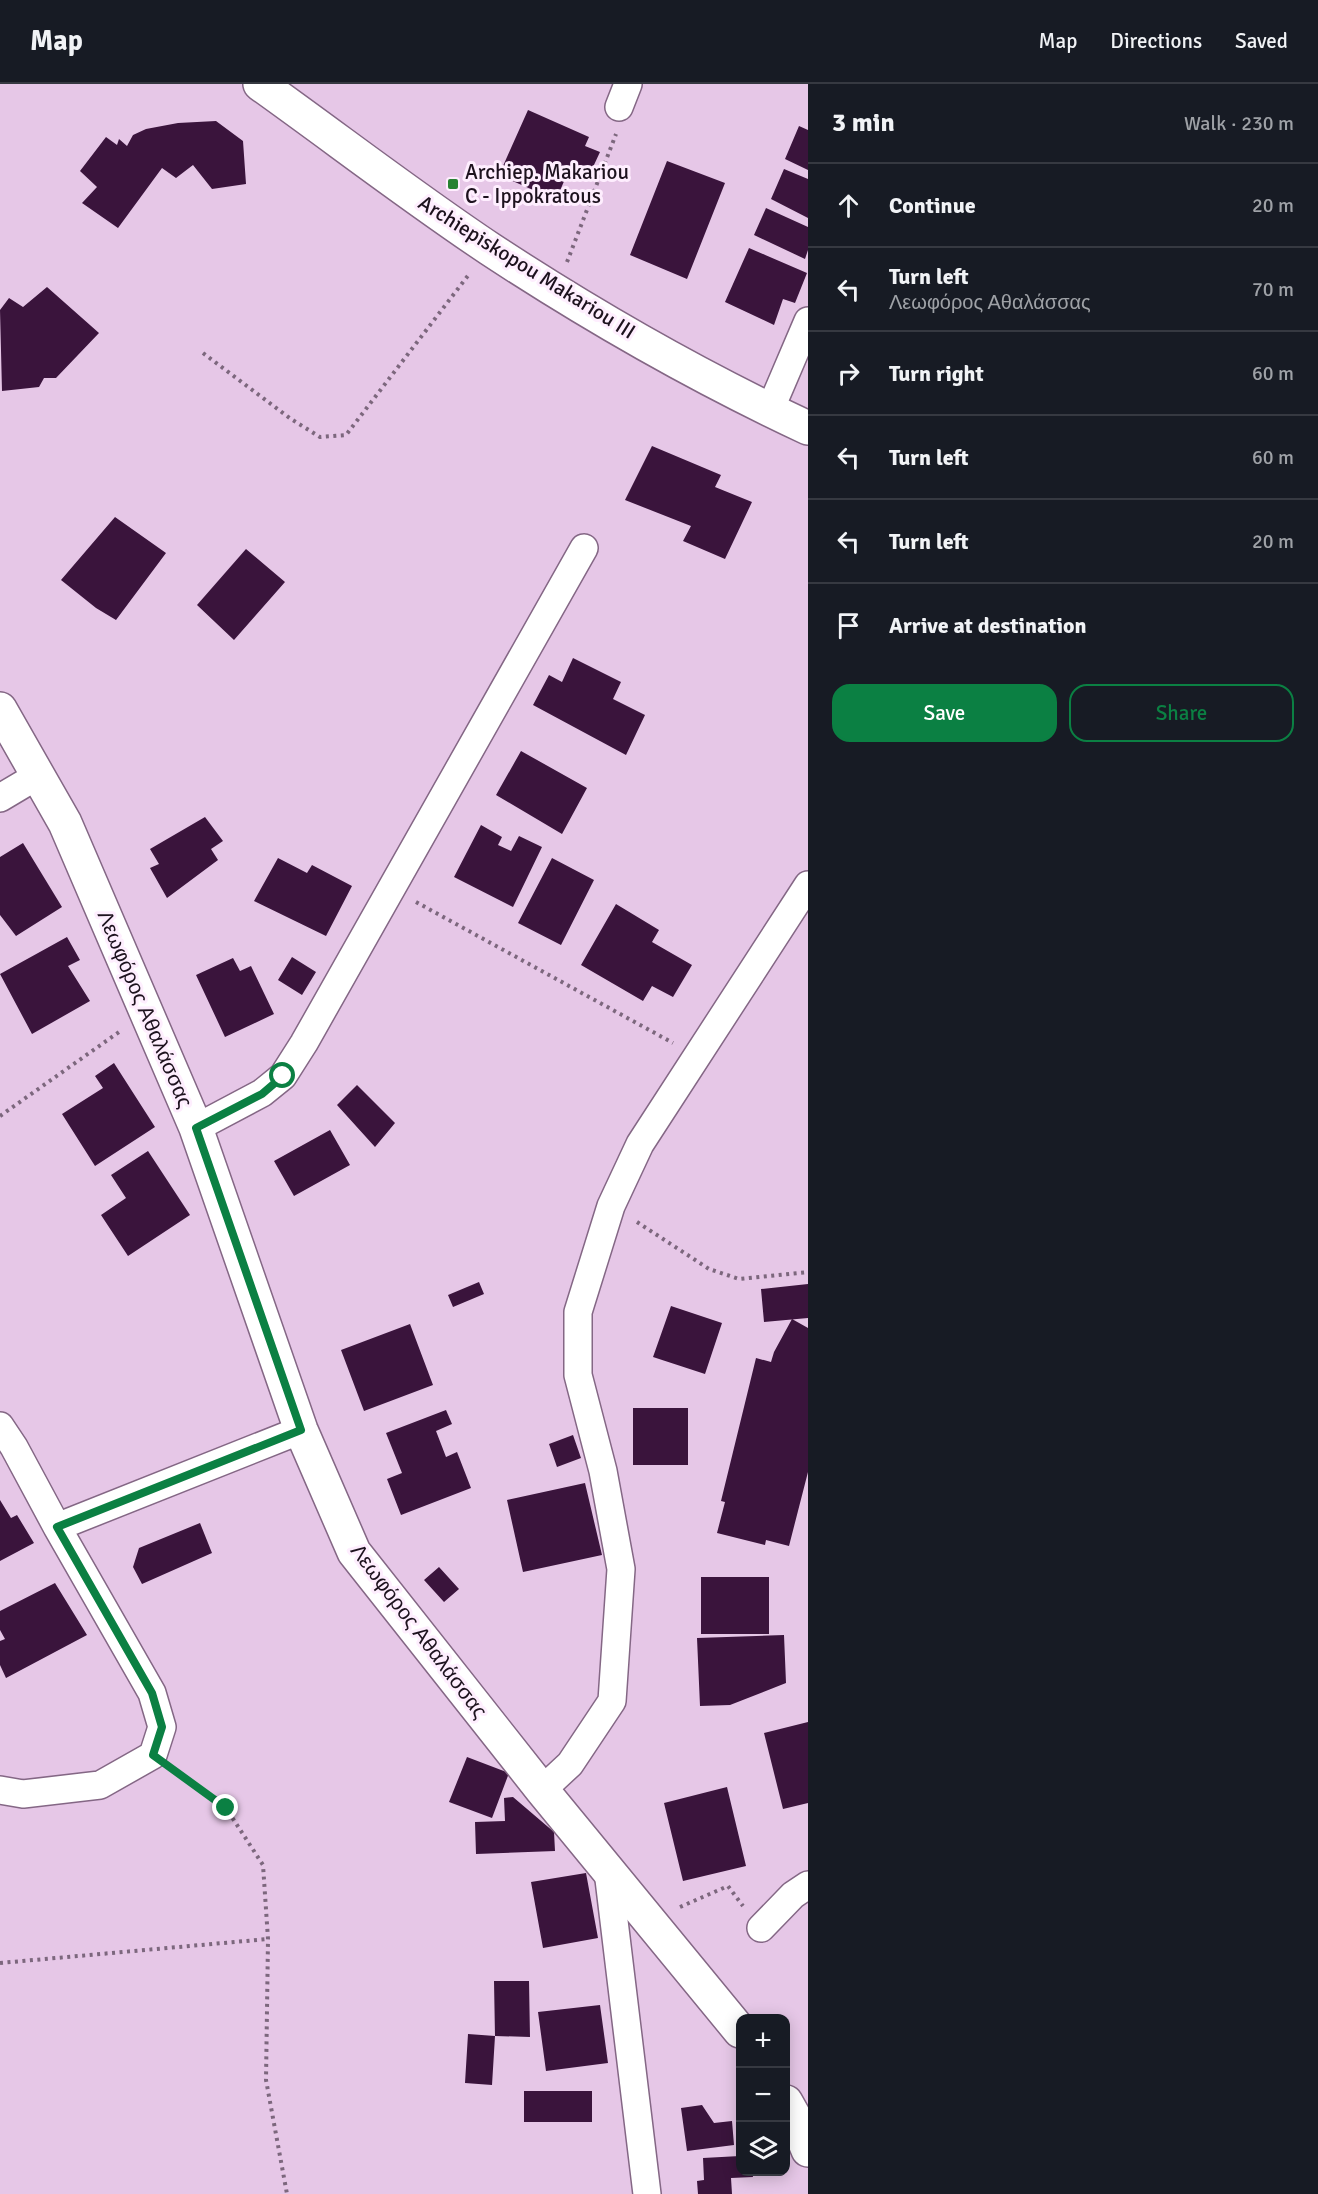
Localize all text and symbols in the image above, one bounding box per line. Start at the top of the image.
text: Map [30,24,83,58]
text: Map [1039,28,1077,54]
text: Directions [1110,28,1202,54]
text: Saved [1235,28,1288,54]
text: 3 min [832,107,895,139]
text: Walk · 230 m [1184,111,1294,136]
place label: Archiep. Makariou C - Ippokratous [465,159,629,209]
marker: Archiep. Makariou C - Ippokratous [446,177,460,191]
street label: Archiepiskopou Makariou III [414,189,640,345]
icon: ahead [832,189,865,222]
text: Continue [889,192,976,219]
text: 20 m [1252,193,1294,218]
text: Turn left [889,263,969,290]
icon: left [832,273,865,306]
text: 70 m [1252,277,1294,302]
text: Λεωφόρος Αθαλάσσας [889,290,1091,315]
icon: right [832,357,865,390]
text: Turn right [889,360,984,387]
text: 60 m [1252,361,1294,386]
icon: left [832,441,865,474]
text: Turn left [889,444,969,471]
text: 60 m [1252,445,1294,470]
icon: left [832,525,865,558]
text: Turn left [889,528,969,555]
text: 20 m [1252,529,1294,554]
icon: arrive [832,609,865,642]
text: Arrive at destination [889,612,1086,639]
button: Save [832,684,1057,742]
button: Share [1069,684,1294,742]
street label: Λεωφόρος Αθαλάσσας [92,906,198,1112]
route start [269,1062,295,1088]
street label: Λεωφόρος Αθαλάσσας [345,1539,493,1723]
route end [212,1794,238,1820]
map controls [736,2014,790,2176]
button: + [736,2014,790,2068]
button: − [736,2068,790,2122]
button: layers [736,2122,790,2176]

